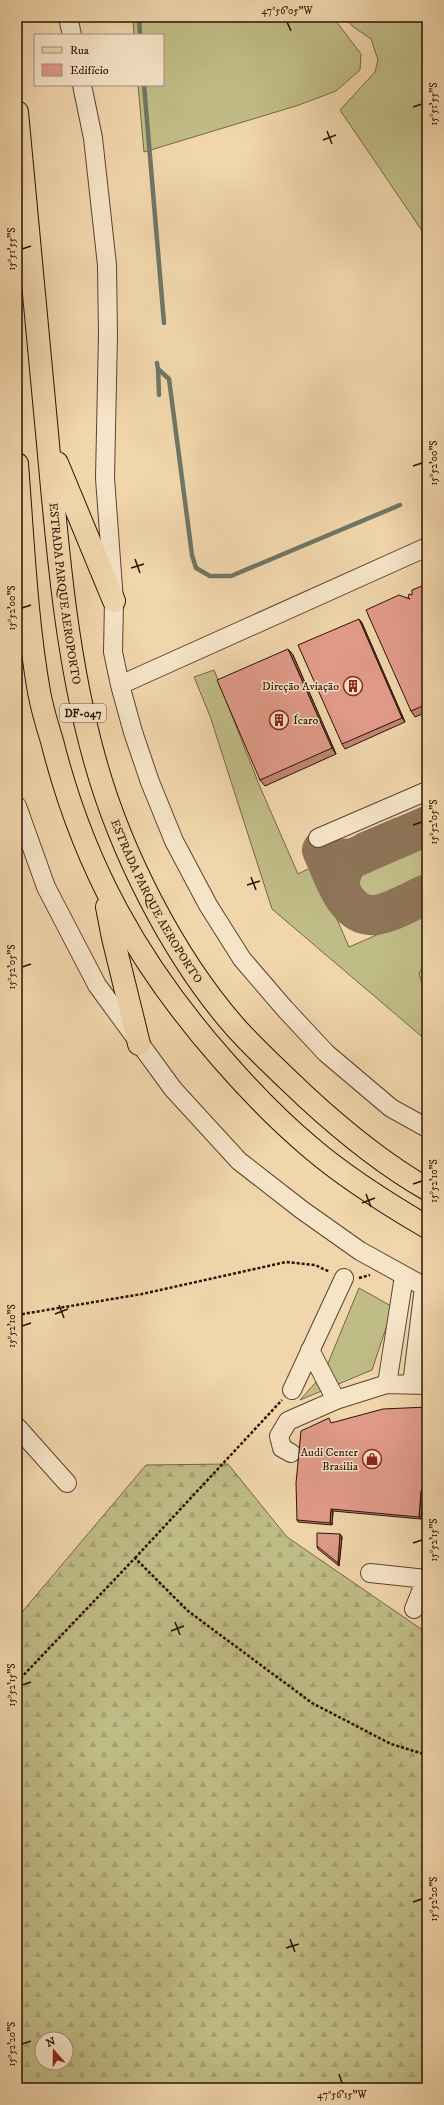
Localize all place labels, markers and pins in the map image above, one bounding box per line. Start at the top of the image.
building icon: Direção Aviação [342,675,364,697]
place label: Direção Aviação [262,679,339,694]
building icon: Ícaro [268,709,290,731]
place label: Ícaro [293,713,319,728]
place label: Audi Center Brasilia [300,1445,359,1474]
shop icon: Audi Center Brasilia [361,1448,383,1470]

